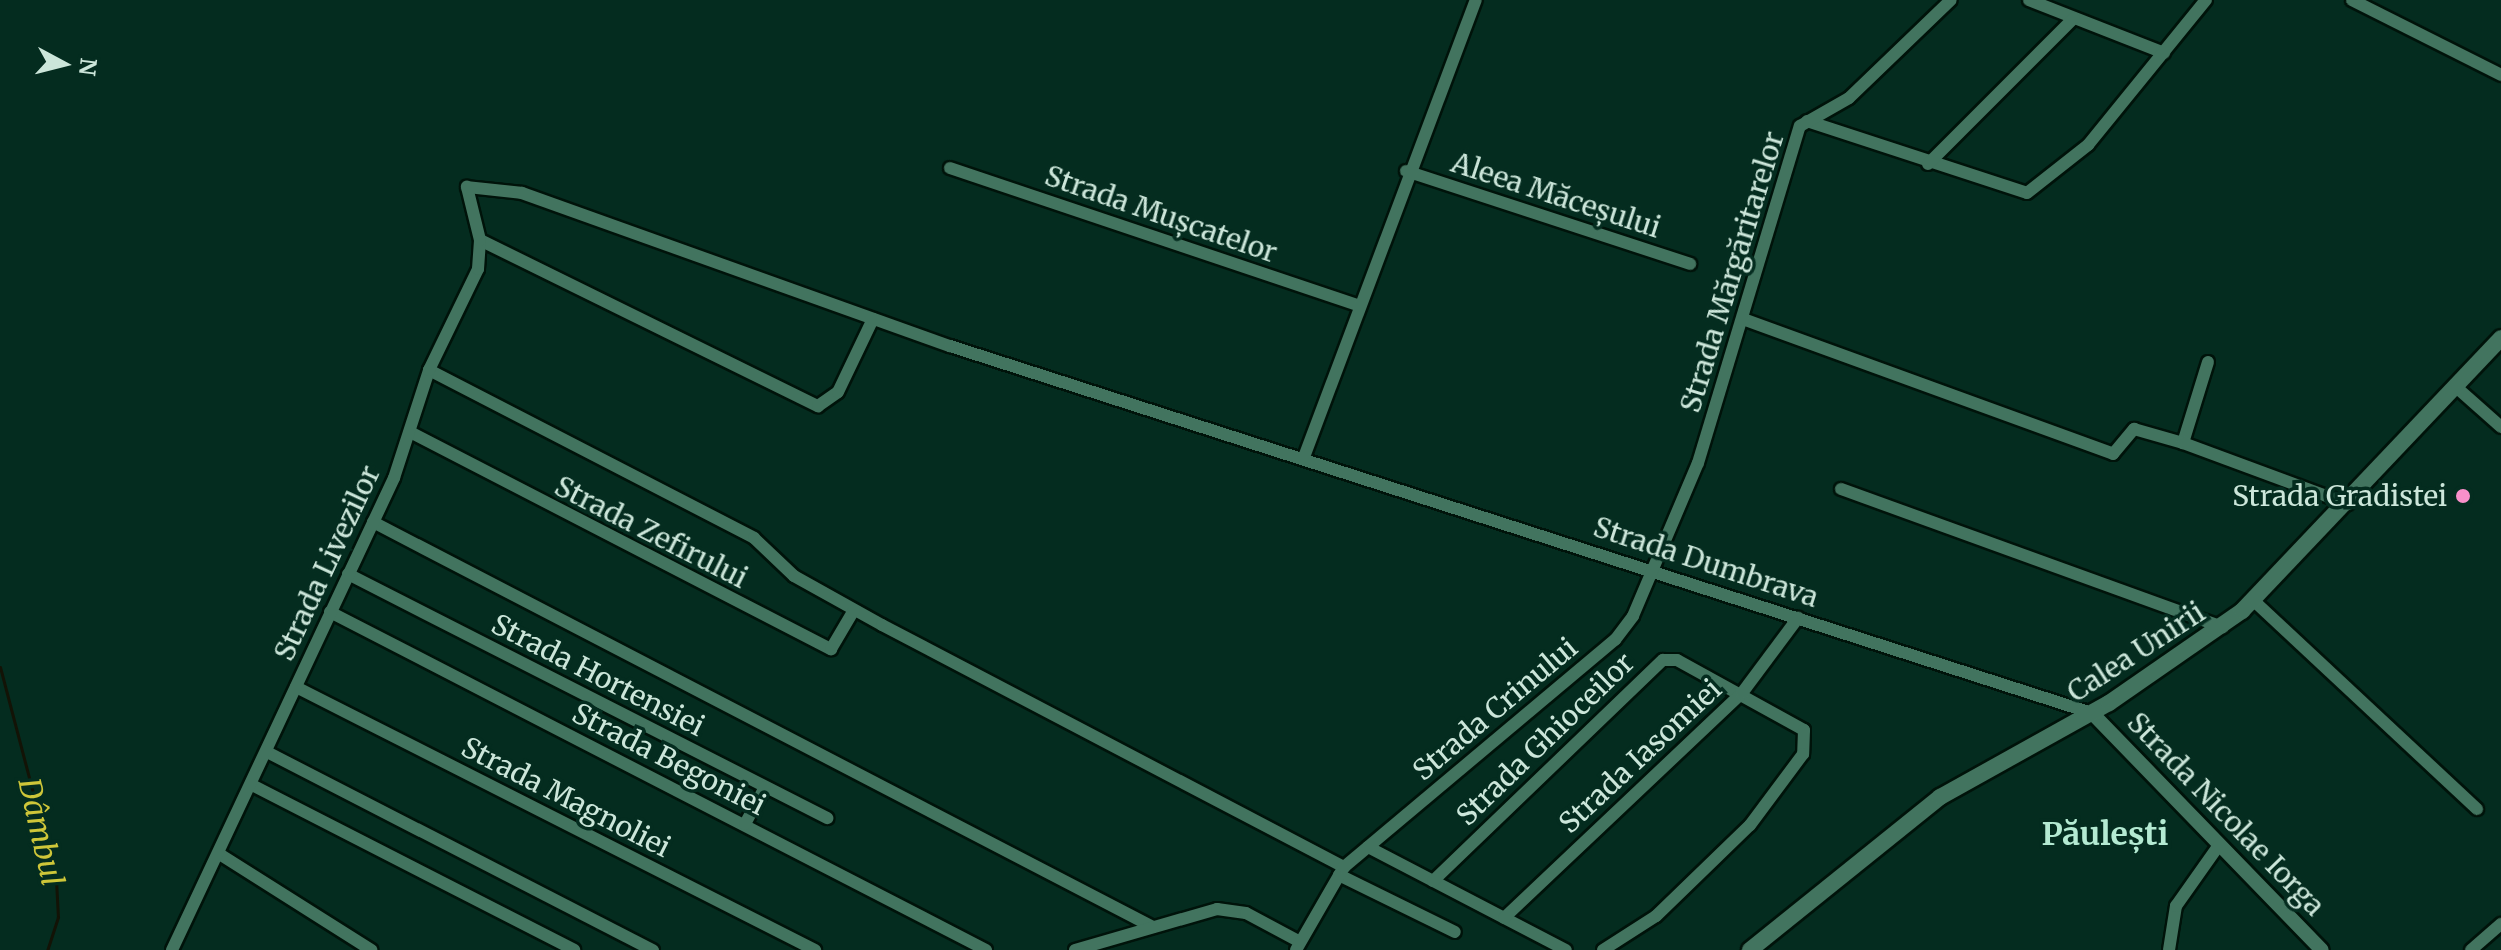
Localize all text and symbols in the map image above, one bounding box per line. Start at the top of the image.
north arrow [24,24,104,104]
text: N [73,57,103,77]
street label: Strada Mărgăritarelor [1673,128,1791,416]
street label: Aleea Măceșului [1447,145,1665,245]
street label: Strada Mușcatelor [1041,159,1281,269]
street label: Strada Livezilor [267,460,387,666]
street label: Strada Zefirului [549,469,753,595]
place label: Strada Gradistei [2232,479,2447,513]
marker: Strada Gradistei [2454,487,2472,505]
street label: Strada Dumbrava [1589,510,1823,614]
street label: Calea Unirii [2061,595,2211,709]
street label: Strada Hortensiei [486,607,710,743]
street label: Strada Crinului [1406,631,1584,787]
street label: Strada Ghioceilor [1449,646,1641,832]
street label: Strada Iasomiei [1552,672,1728,840]
street label: Strada Begoniei [567,696,771,822]
street label: Strada Nicolae Iorga [2120,706,2332,922]
street label: Strada Magnoliei [456,730,676,864]
water label: Dâmbul [11,775,71,889]
district label: Păulești [2042,815,2168,853]

